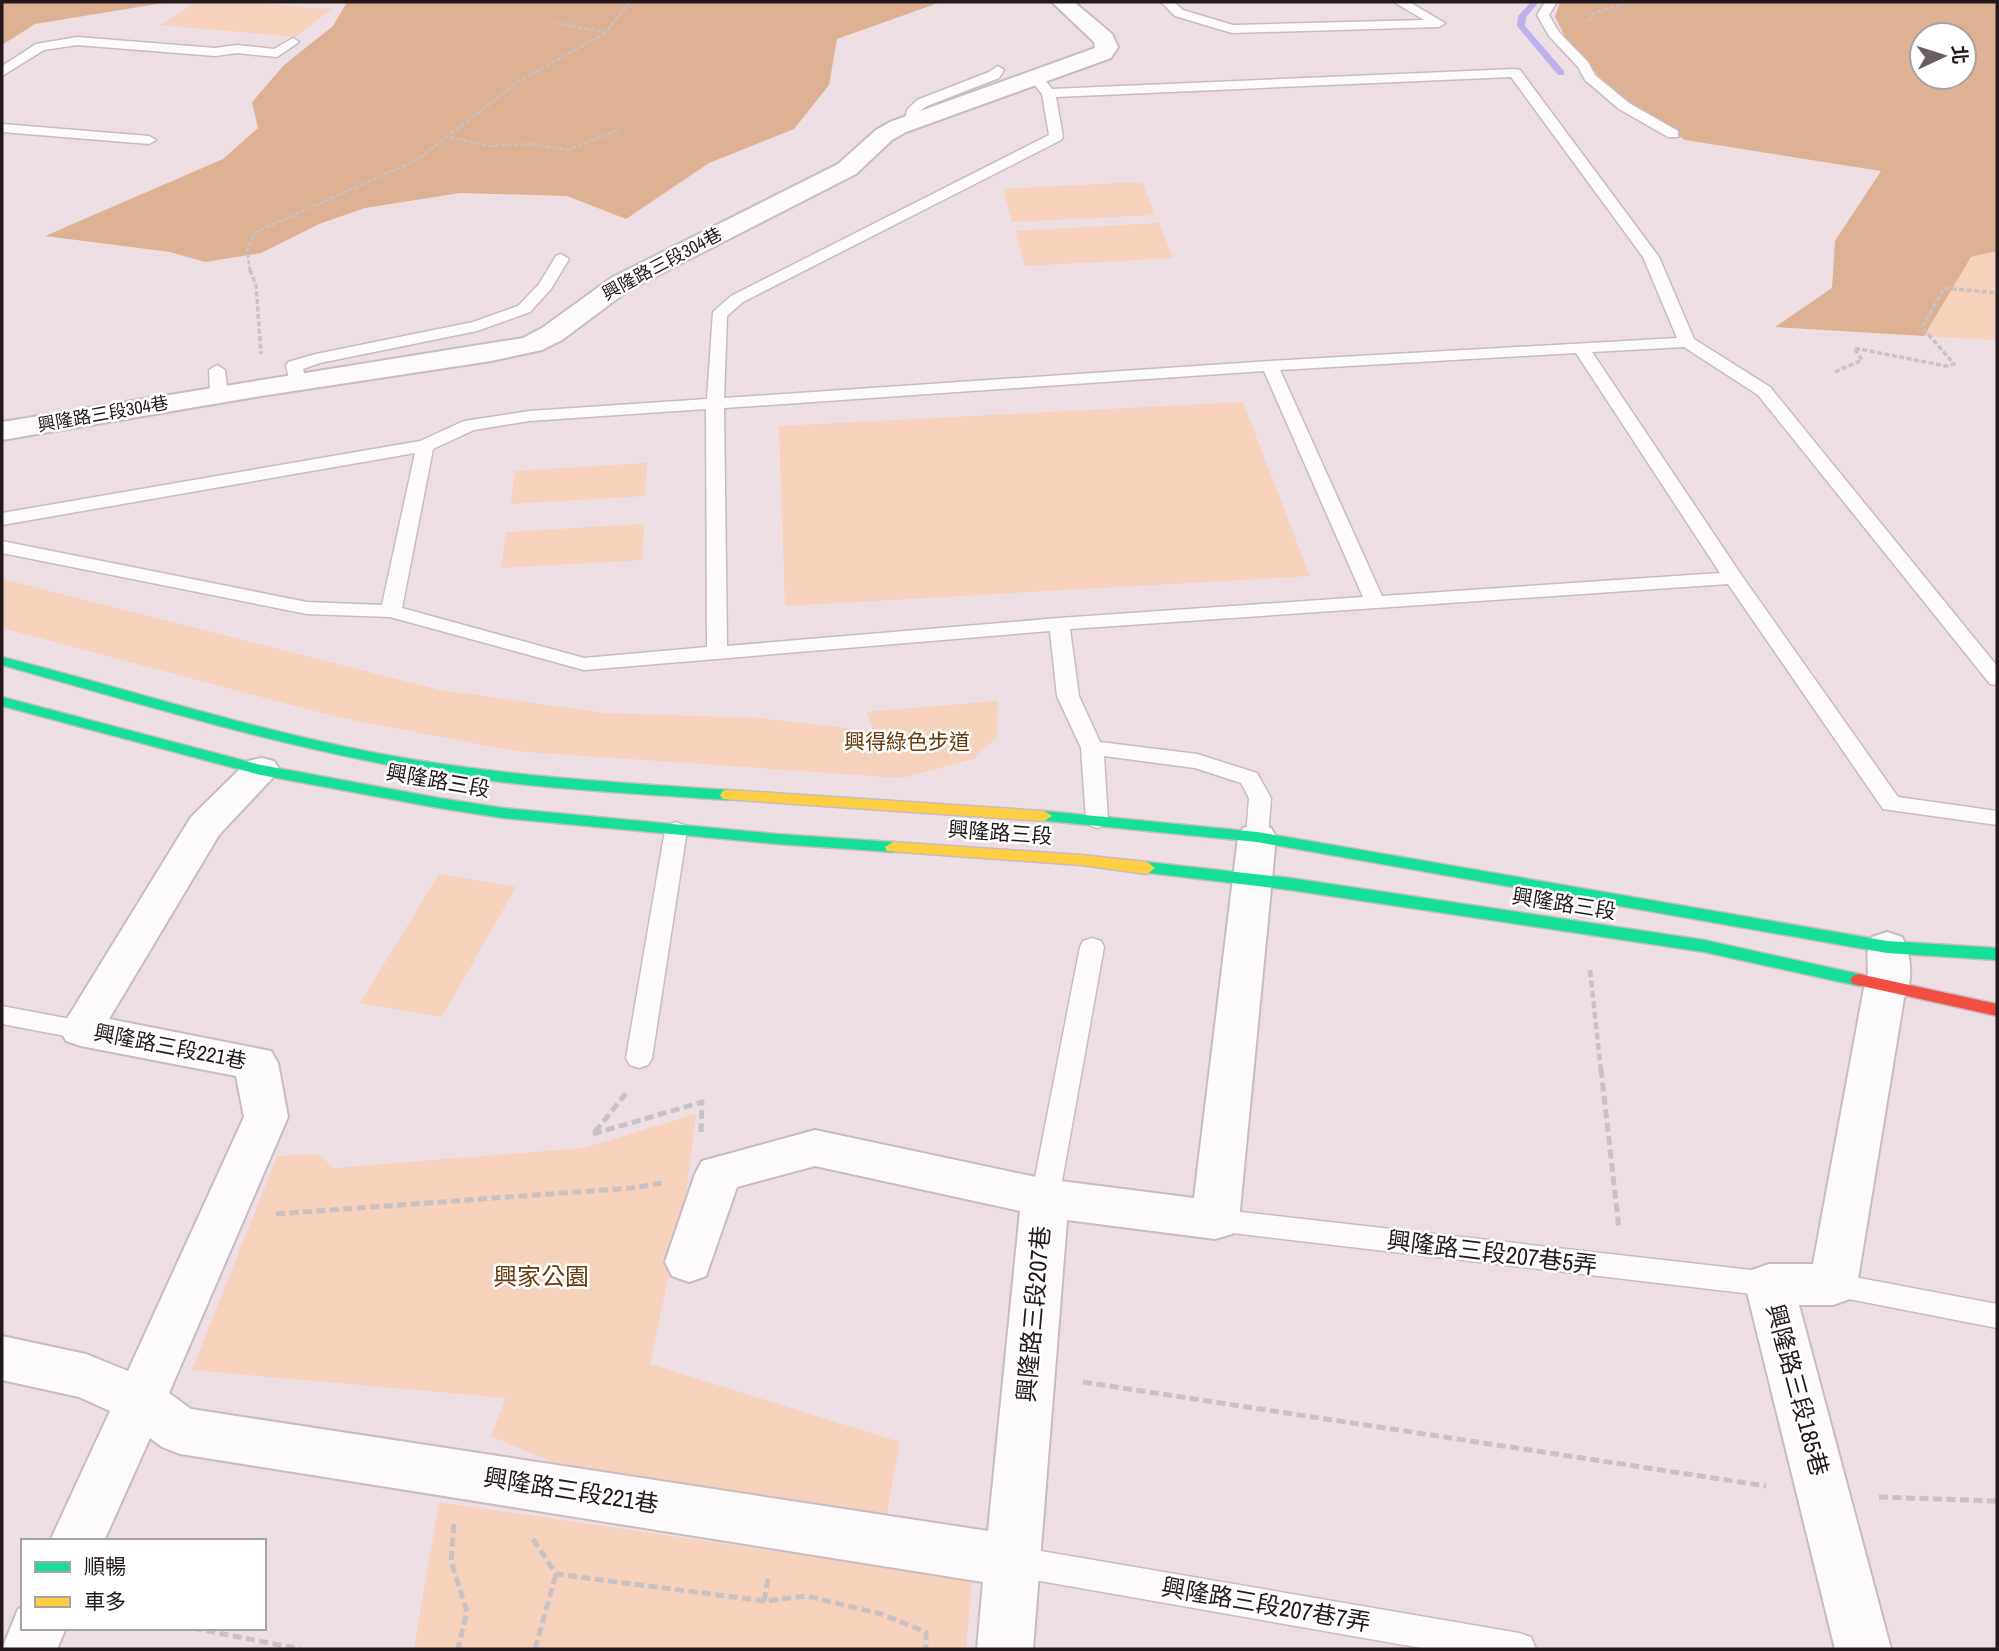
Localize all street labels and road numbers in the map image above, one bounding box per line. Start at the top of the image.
street label: 興隆路三段304巷 [597,221,726,306]
street label: 興隆路三段304巷 [35,390,170,437]
street label: 興隆路三段 [384,757,492,804]
street label: 興隆路三段 [947,814,1053,851]
street label: 興隆路三段 [1510,881,1618,926]
street label: 興隆路三段221巷 [91,1018,249,1076]
street label: 興隆路三段207巷5弄 [1385,1223,1599,1281]
street label: 興隆路三段207巷 [1009,1224,1057,1403]
street label: 興隆路三段185巷 [1760,1300,1836,1479]
street label: 興隆路三段221巷 [481,1460,661,1520]
street label: 興隆路三段207巷7弄 [1159,1570,1373,1638]

